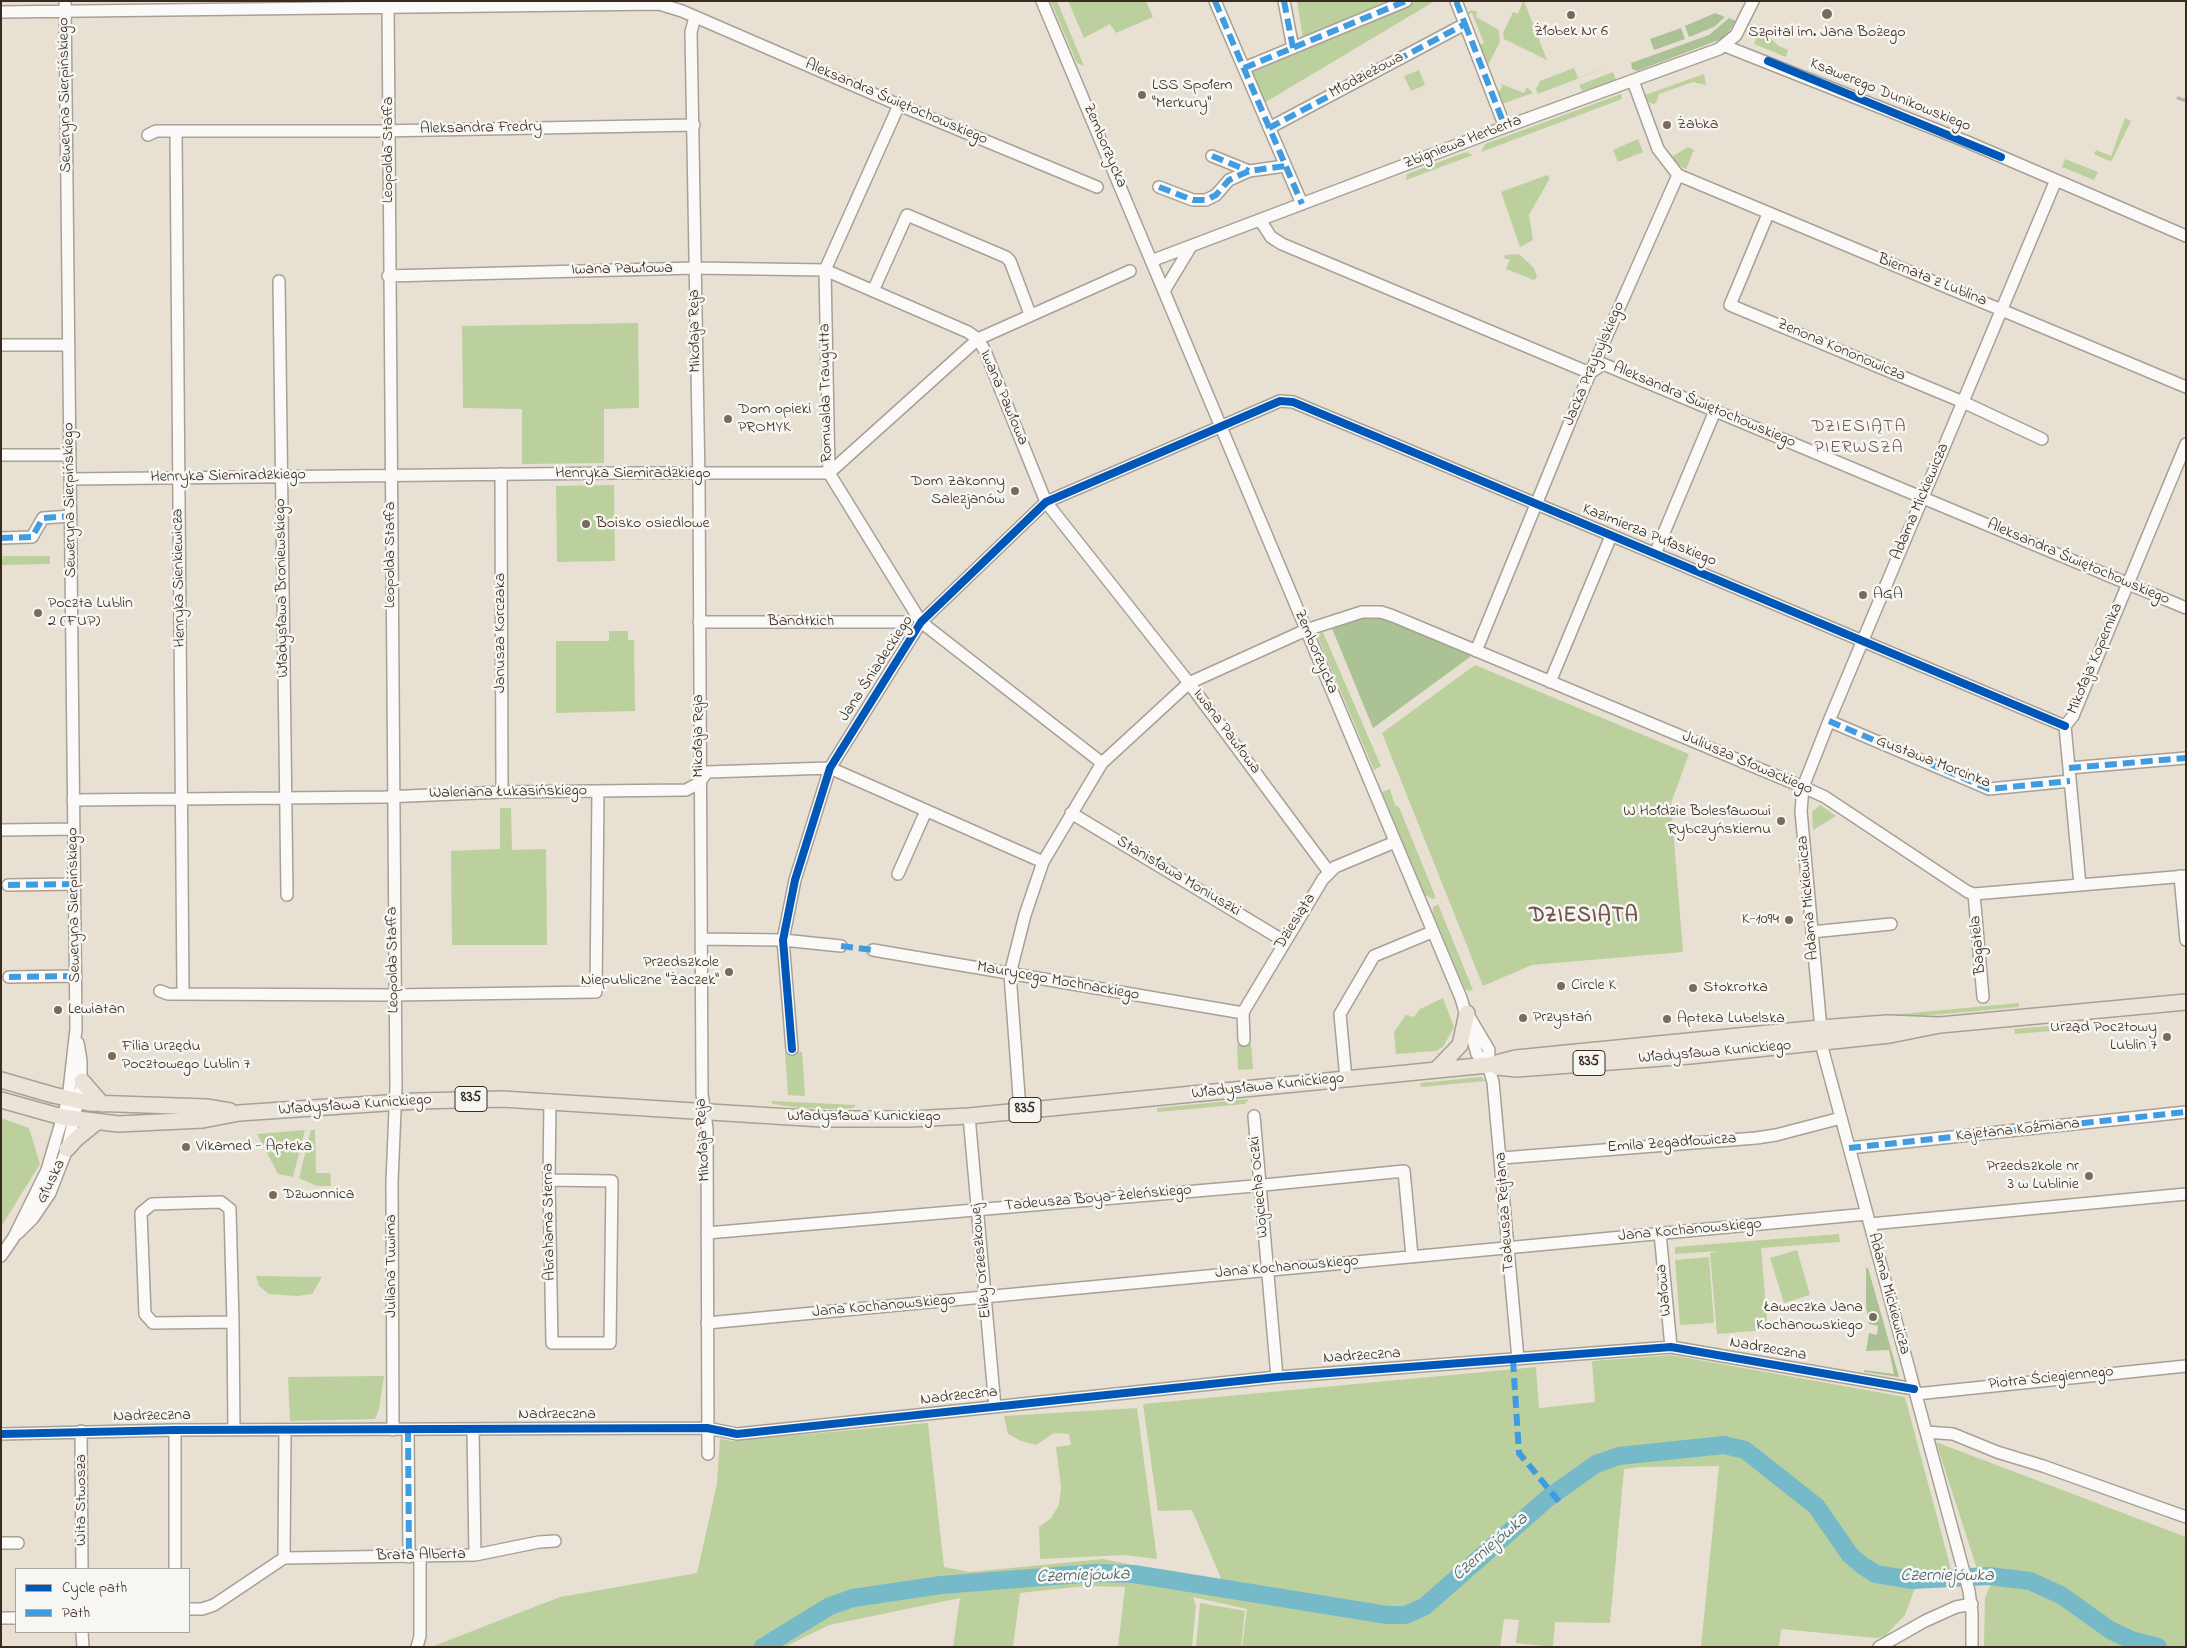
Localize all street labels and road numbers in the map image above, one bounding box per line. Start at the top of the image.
street label: Seweryna Sierpińskiego [55,17,77,173]
street label: Młodzieżowa [1326,48,1408,104]
street label: Ksawerego Dunikowskiego [1807,55,1973,137]
street label: Aleksandra Świętochowskiego [802,56,990,150]
street label: Leopolda Staffa [379,97,399,203]
street label: Zemborzycka [1078,101,1130,191]
street label: Zbigniewa Herberta [1401,112,1525,174]
street label: Aleksandra Fredry [420,118,542,140]
street label: Biernata z Lublina [1875,250,1989,312]
street label: Iwana Pawłowa [571,260,673,280]
street label: Mikołaja Reja [686,289,706,373]
street label: Jacka Przybylskiego [1560,299,1630,429]
street label: Zenona Kononowicza [1774,315,1908,387]
street label: Romualda Traugutta [816,323,838,463]
street label: Iwana Pawłowa [974,347,1032,449]
street label: Aleksandra Świętochowskiego [1610,359,1798,453]
street label: Seweryna Sierpińskiego [60,422,82,578]
street label: Adama Mickiewicza [1888,441,1954,563]
street label: Henryka Siemiradzkiego [555,464,711,484]
street label: Henryka Siemiradzkiego [150,466,306,488]
street label: Władysława Broniewskiego [272,498,294,678]
street label: Kazimierza Pułaskiego [1579,500,1719,572]
street label: Leopolda Staffa [381,502,401,608]
street label: Henryka Sienkiewicza [169,508,191,648]
street label: Aleksandra Świętochowskiego [1984,516,2172,610]
street label: Janusza Korczaka [491,573,511,693]
street label: Mikołaja Kopernika [2064,601,2128,717]
street label: Zemborzycka [1289,607,1341,697]
street label: Bandtkich [768,612,834,632]
street label: Jana Śniadeckiego [836,612,918,726]
street label: Iwana Pawłowa [1188,686,1264,778]
street label: Mikołaja Reja [689,694,709,778]
street label: Juliusza Słowackiego [1679,728,1815,800]
street label: Gustawa Morcinka [1873,732,1993,794]
street label: Waleriana Łukasińskiego [429,782,587,804]
street label: Seweryna Sierpińskiego [64,827,86,983]
street label: Stanisława Moniuszki [1113,832,1243,922]
street label: Adama Mickiewicza [1794,835,1824,961]
street label: Dziesiąta [1271,891,1321,953]
street label: Leopolda Staffa [383,906,405,1014]
street label: Bagatela [1967,915,1991,975]
street label: Maurycego Mochnackiego [975,958,1141,1006]
street label: Władysława Kunickiego [1638,1037,1792,1069]
road number: 835 [1573,1050,1605,1076]
street label: Władysława Kunickiego [1191,1069,1345,1105]
road number: 835 [455,1086,487,1112]
street label: Władysława Kunickiego [278,1091,432,1121]
street label: Mikołaja Reja [692,1098,716,1182]
road number: 835 [1009,1098,1041,1122]
street label: Władysława Kunickiego [787,1107,941,1127]
street label: Kajetana Koźmiana [1955,1115,2081,1147]
street label: Emila Zegadłowicza [1607,1130,1737,1158]
street label: Wojciecha Oczki [1246,1135,1274,1239]
street label: Tadeusza Rejtana [1492,1151,1520,1273]
street label: Głuska [33,1157,71,1207]
street label: Abrahama Sterna [539,1163,561,1281]
street label: Tadeusza Boya-Żeleńskiego [1004,1181,1192,1217]
street label: Elizy Orzeszkowej [967,1203,997,1319]
street label: Juliana Tuwima [382,1214,402,1318]
street label: Jana Kochanowskiego [1618,1215,1762,1247]
street label: Adama Mickiewicza [1863,1231,1913,1357]
street label: Jana Kochanowskiego [1215,1252,1359,1284]
street label: Wałowa [1653,1263,1677,1317]
street label: Jana Kochanowskiego [812,1291,956,1323]
street label: Nadrzeczna [1728,1334,1808,1366]
street label: Nadrzeczna [1323,1345,1401,1369]
street label: Piotra Ściegiennego [1988,1363,2114,1395]
street label: Nadrzeczna [919,1383,999,1411]
street label: Nadrzeczna [518,1405,596,1425]
street label: Nadrzeczna [113,1407,191,1427]
street label: Wita Stwosza [72,1454,92,1546]
street label: Brata Alberta [376,1546,466,1566]

